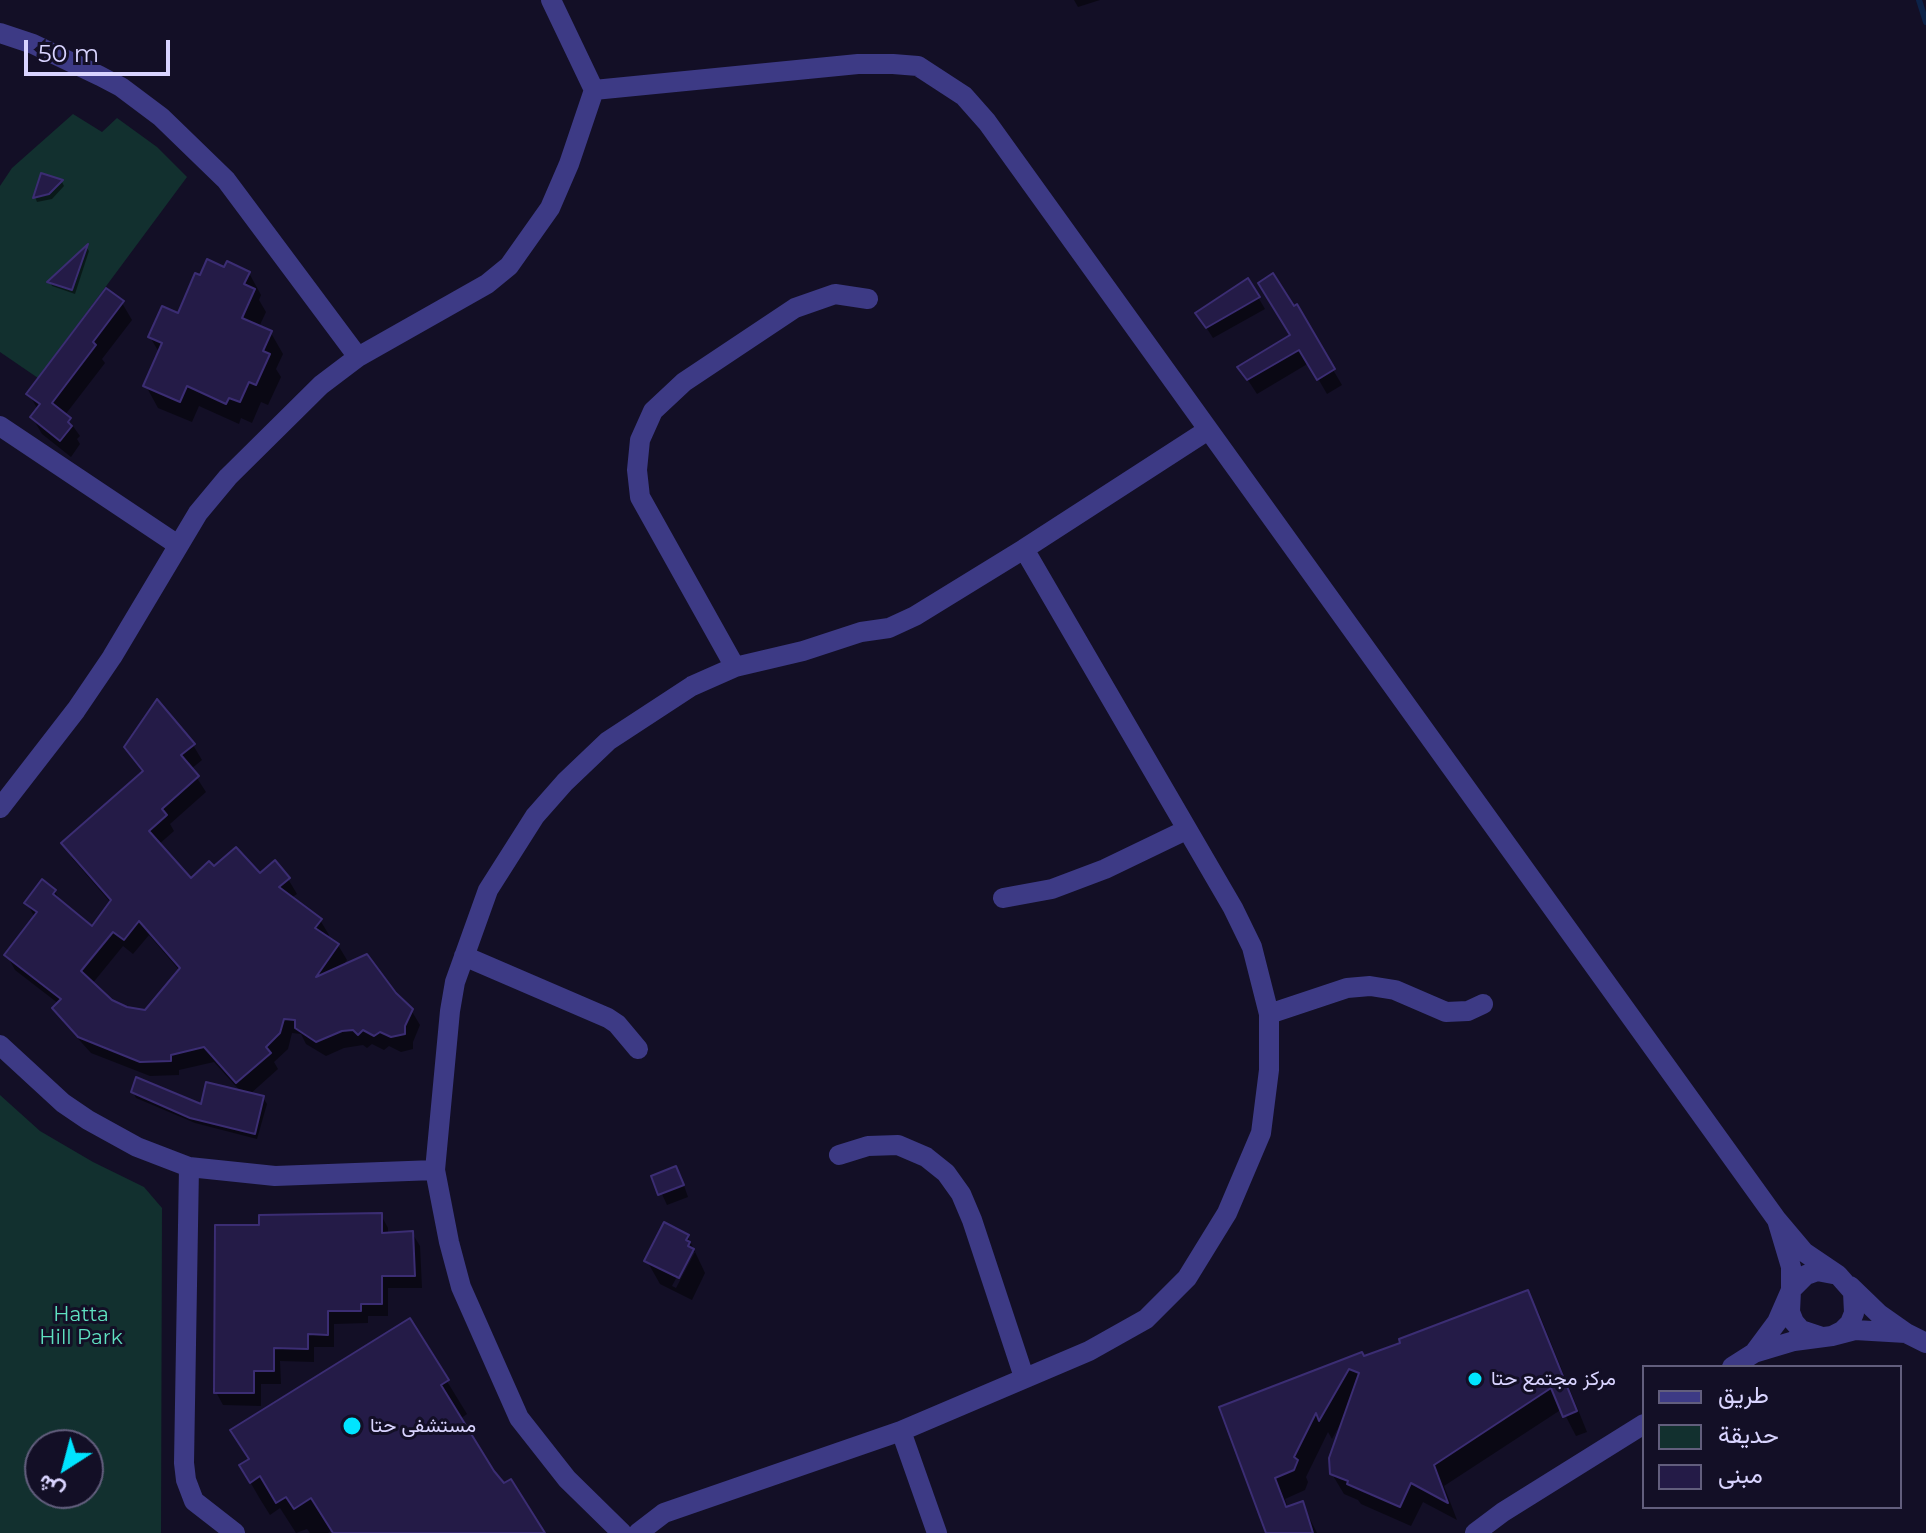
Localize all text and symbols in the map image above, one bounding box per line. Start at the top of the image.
scale bar [28,24,174,74]
text: 50 m [38,39,99,68]
park label: Hatta Hill Park [39,1303,123,1350]
legend [1642,1365,1902,1509]
place label: مركز مجتمع حتا [1491,1367,1616,1391]
marker: مركز مجتمع حتا [1466,1370,1484,1388]
text: طريق [1718,1380,1769,1409]
place label: مستشفى حتا [370,1414,476,1438]
marker: مستشفى حتا [341,1415,363,1437]
text: حديقة [1718,1420,1779,1449]
north arrow [24,1429,104,1509]
text: مبنى [1718,1460,1763,1489]
text: ش [32,1469,69,1506]

